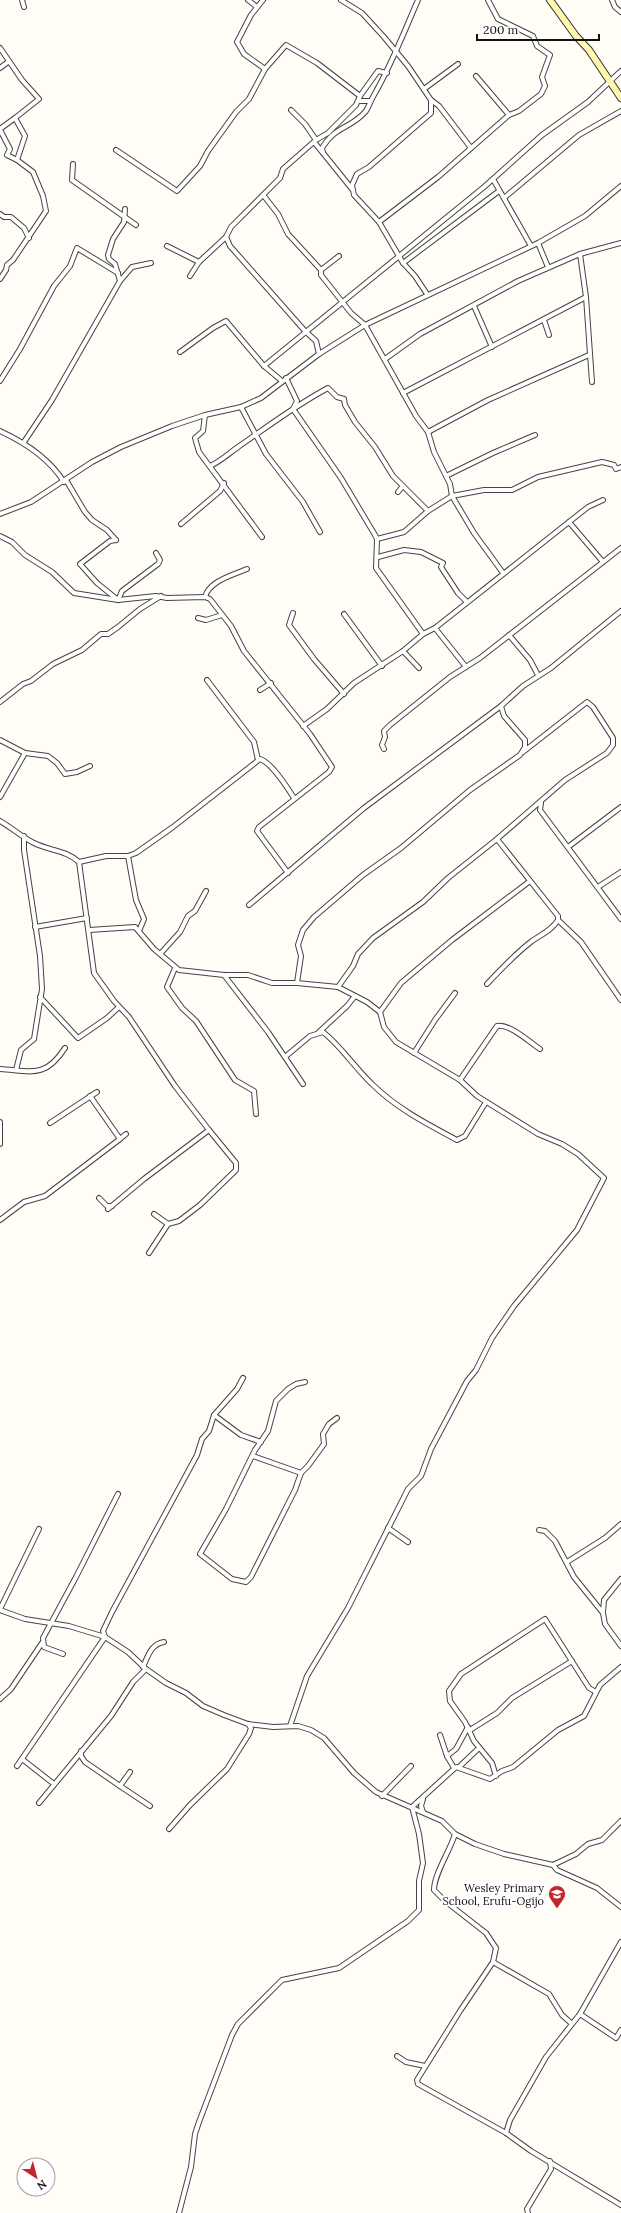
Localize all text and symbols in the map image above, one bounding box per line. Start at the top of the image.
scale bar [477,16,599,42]
text: 200 m [483,22,519,37]
place label: Wesley Primary School, Erufu-Ogijo [443,1881,544,1908]
school or university icon: Wesley Primary School, Erufu-Ogijo [547,1884,567,1909]
north arrow [16,2157,56,2197]
text: N [34,2177,49,2194]

